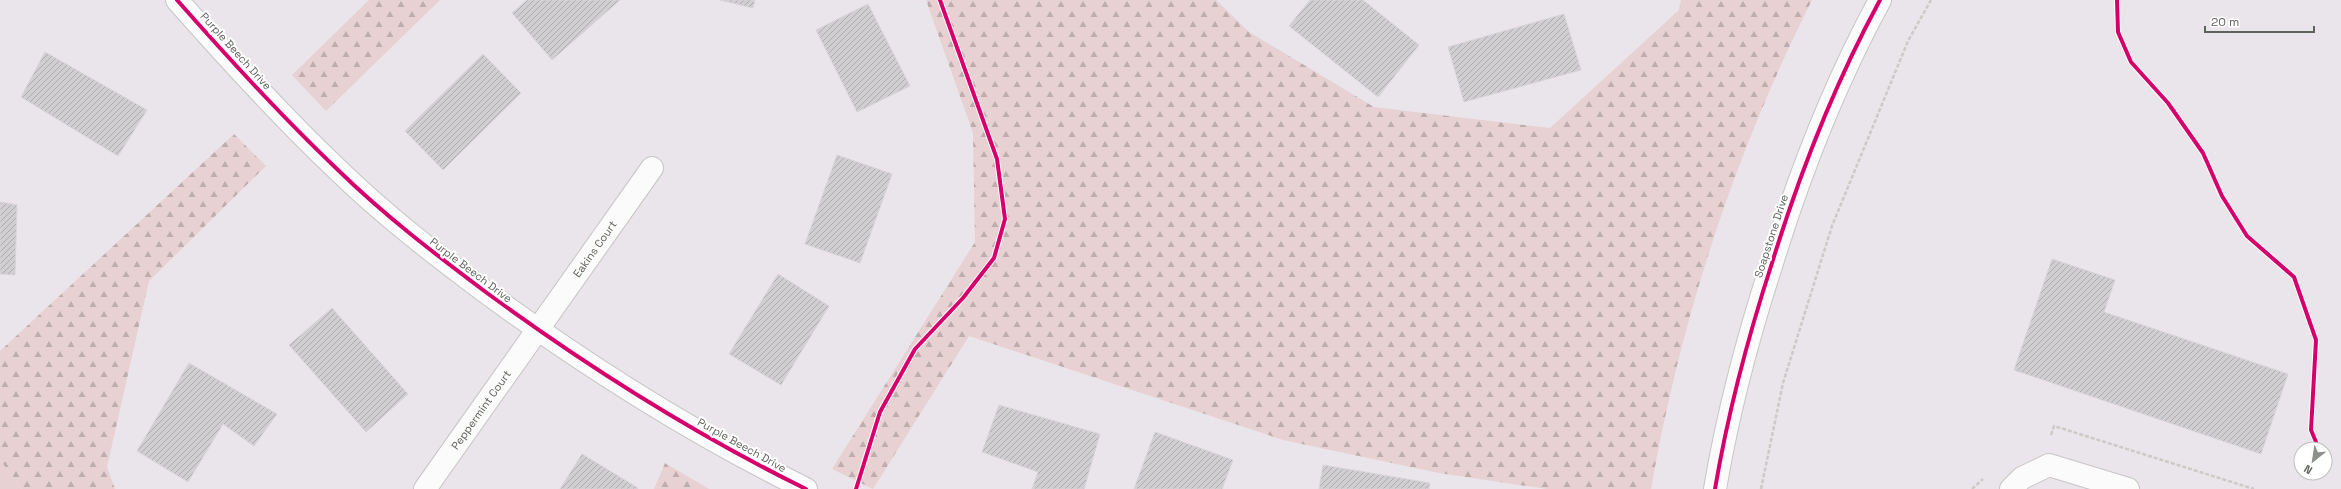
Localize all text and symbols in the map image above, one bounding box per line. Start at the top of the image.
scale bar [2205,8,2314,34]
street label: Purple Beech Drive [198,9,274,93]
text: 20 m [2211,14,2239,30]
street label: Soapstone Drive [1751,193,1791,279]
street label: Eakins Court [570,218,620,280]
street label: Purple Beech Drive [427,234,515,306]
street label: Peppermint Court [448,367,514,452]
street label: Purple Beech Drive [695,415,789,475]
north arrow [2293,441,2333,481]
text: N [2301,462,2315,478]

